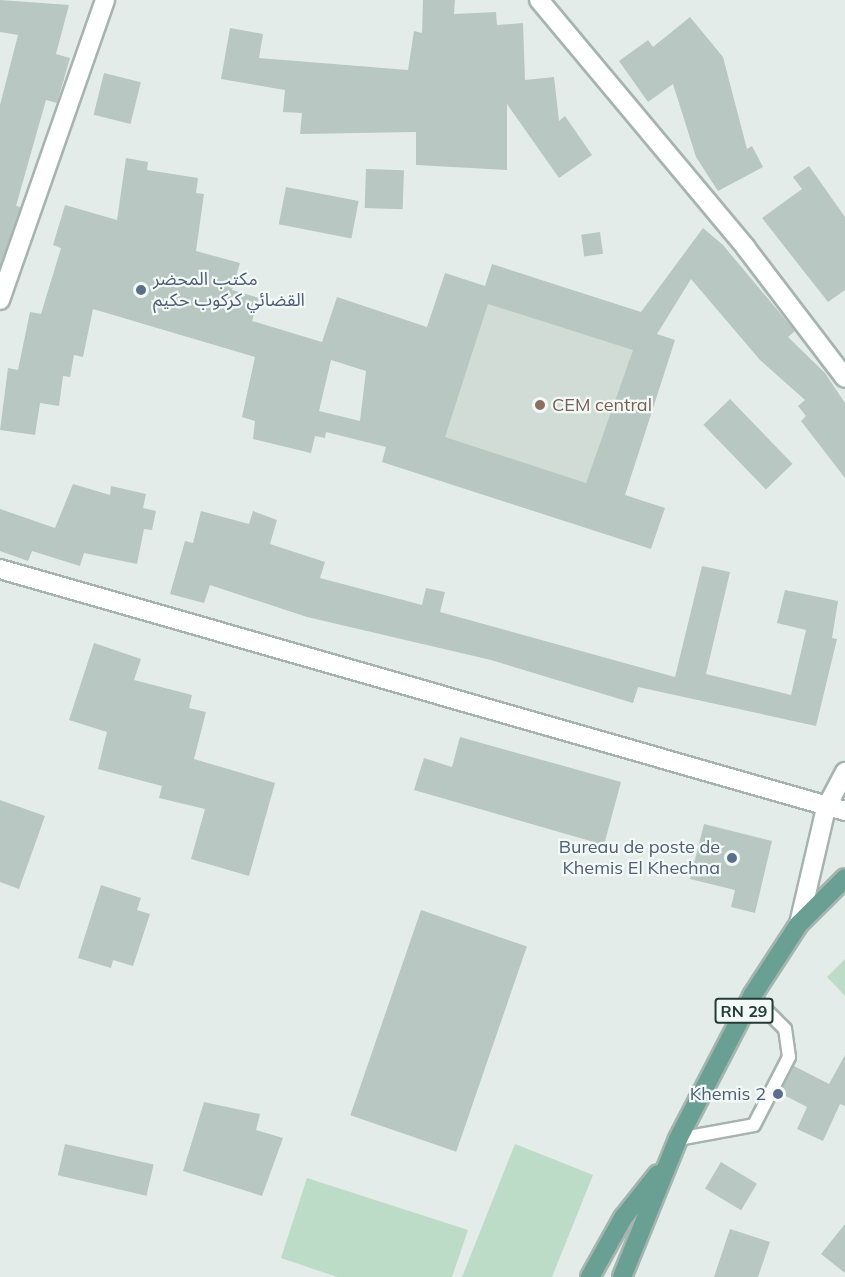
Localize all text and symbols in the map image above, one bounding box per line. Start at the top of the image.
place label: مكتب المحضر القضائي كركوب حكيم [153,269,305,312]
marker: مكتب المحضر القضائي كركوب حكيم [134,283,148,297]
place label: CEM central [552,394,652,416]
marker: CEM central [533,398,547,412]
place label: Bureau de poste de Khemis El Khechna [559,837,720,880]
marker: Bureau de poste de Khemis El Khechna [725,851,739,865]
road number: RN 29 [714,998,774,1024]
place label: Khemis 2 [690,1083,766,1105]
marker: Khemis 2 [771,1087,785,1101]

